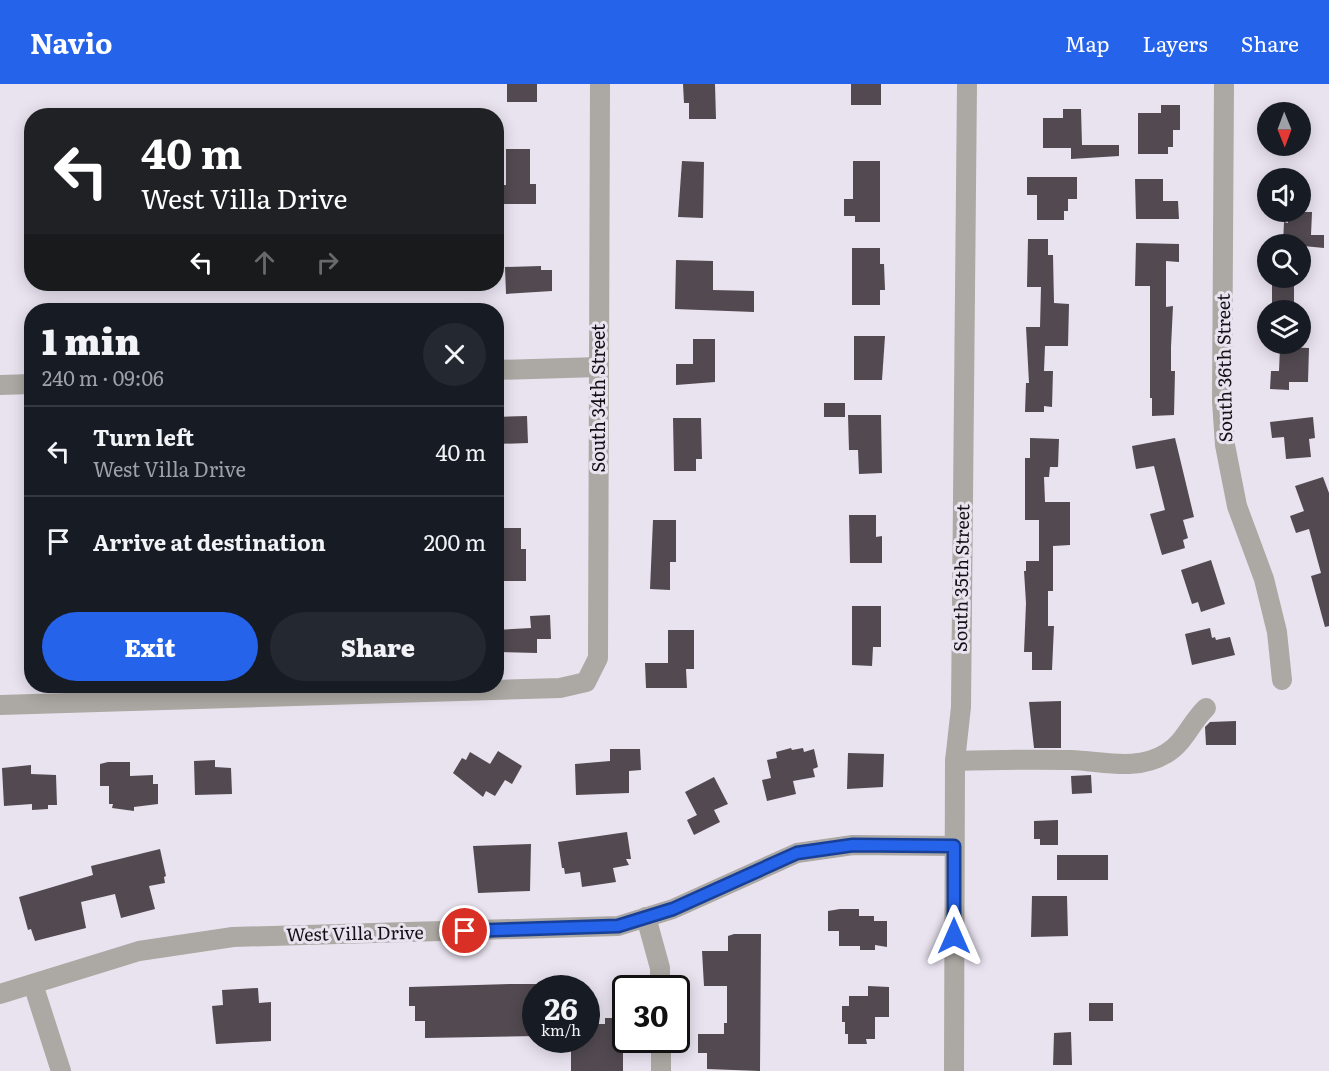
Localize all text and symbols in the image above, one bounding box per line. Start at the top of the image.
text: Navio [30,21,112,63]
text: Map [1065,27,1110,58]
text: Layers [1143,27,1208,58]
text: Share [1241,27,1299,58]
north arrow [1257,102,1311,156]
map controls [1257,102,1311,354]
text: 40 m [141,120,242,182]
icon: left [42,132,120,210]
button: sound [1257,168,1311,222]
text: West Villa Drive [141,177,347,217]
button: search [1257,234,1311,288]
icon: left [185,246,218,279]
icon: ahead [248,246,281,279]
icon: right [311,246,344,279]
street label: South 36th Street [1209,293,1238,443]
button: layers [1257,300,1311,354]
text: 1 min [42,313,140,366]
button: close [423,323,486,386]
street label: South 34th Street [584,323,611,472]
text: 240 m · 09:06 [42,362,164,392]
text: Turn left [93,420,194,453]
icon: left [42,435,75,468]
text: 40 m [435,435,486,468]
text: West Villa Drive [93,453,246,483]
street label: South 35th Street [946,503,975,652]
icon: arrive [42,525,75,558]
text: Arrive at destination [93,525,326,558]
text: 200 m [424,525,486,558]
button: Exit [42,612,258,681]
button: Share [270,612,486,681]
position arrow [922,904,986,968]
pin [439,905,490,956]
icon: arrive [448,914,481,947]
street label: West Villa Drive [286,918,424,947]
speed limit sign: 30 [612,975,690,1053]
text: 26 [544,985,578,1029]
text: km/h [541,1018,581,1041]

